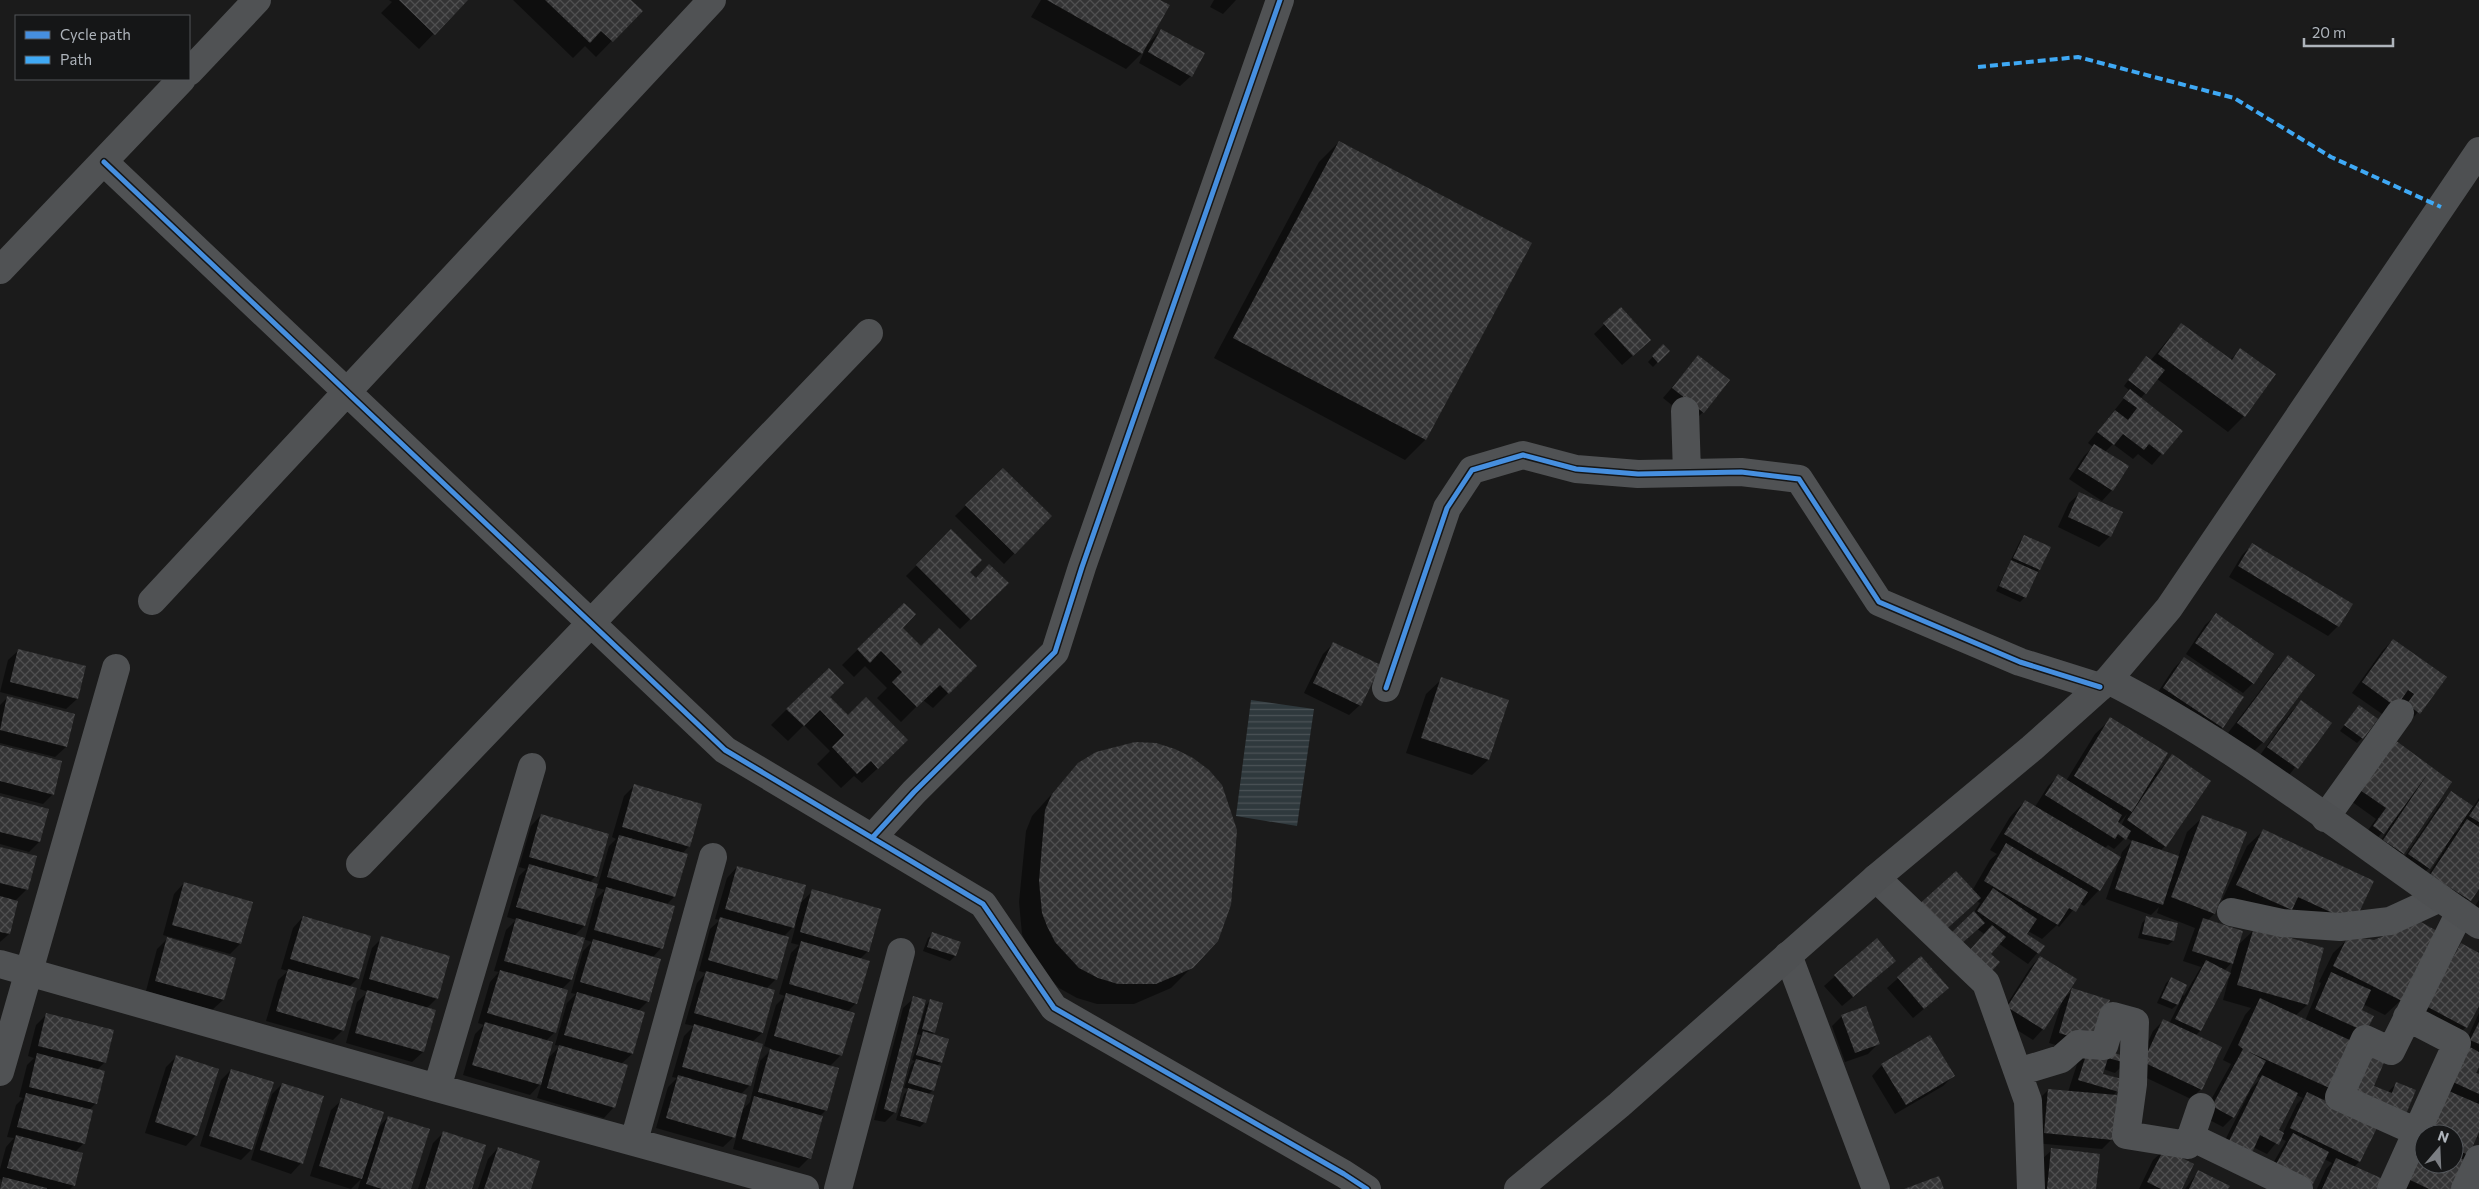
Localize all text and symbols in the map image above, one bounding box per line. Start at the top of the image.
legend [15,15,190,80]
scale bar [2304,15,2393,47]
text: 20 m [2312,23,2346,41]
text: Cycle path [60,25,131,43]
text: Path [60,50,92,68]
north arrow [2414,1124,2464,1174]
text: N [2436,1126,2451,1146]

